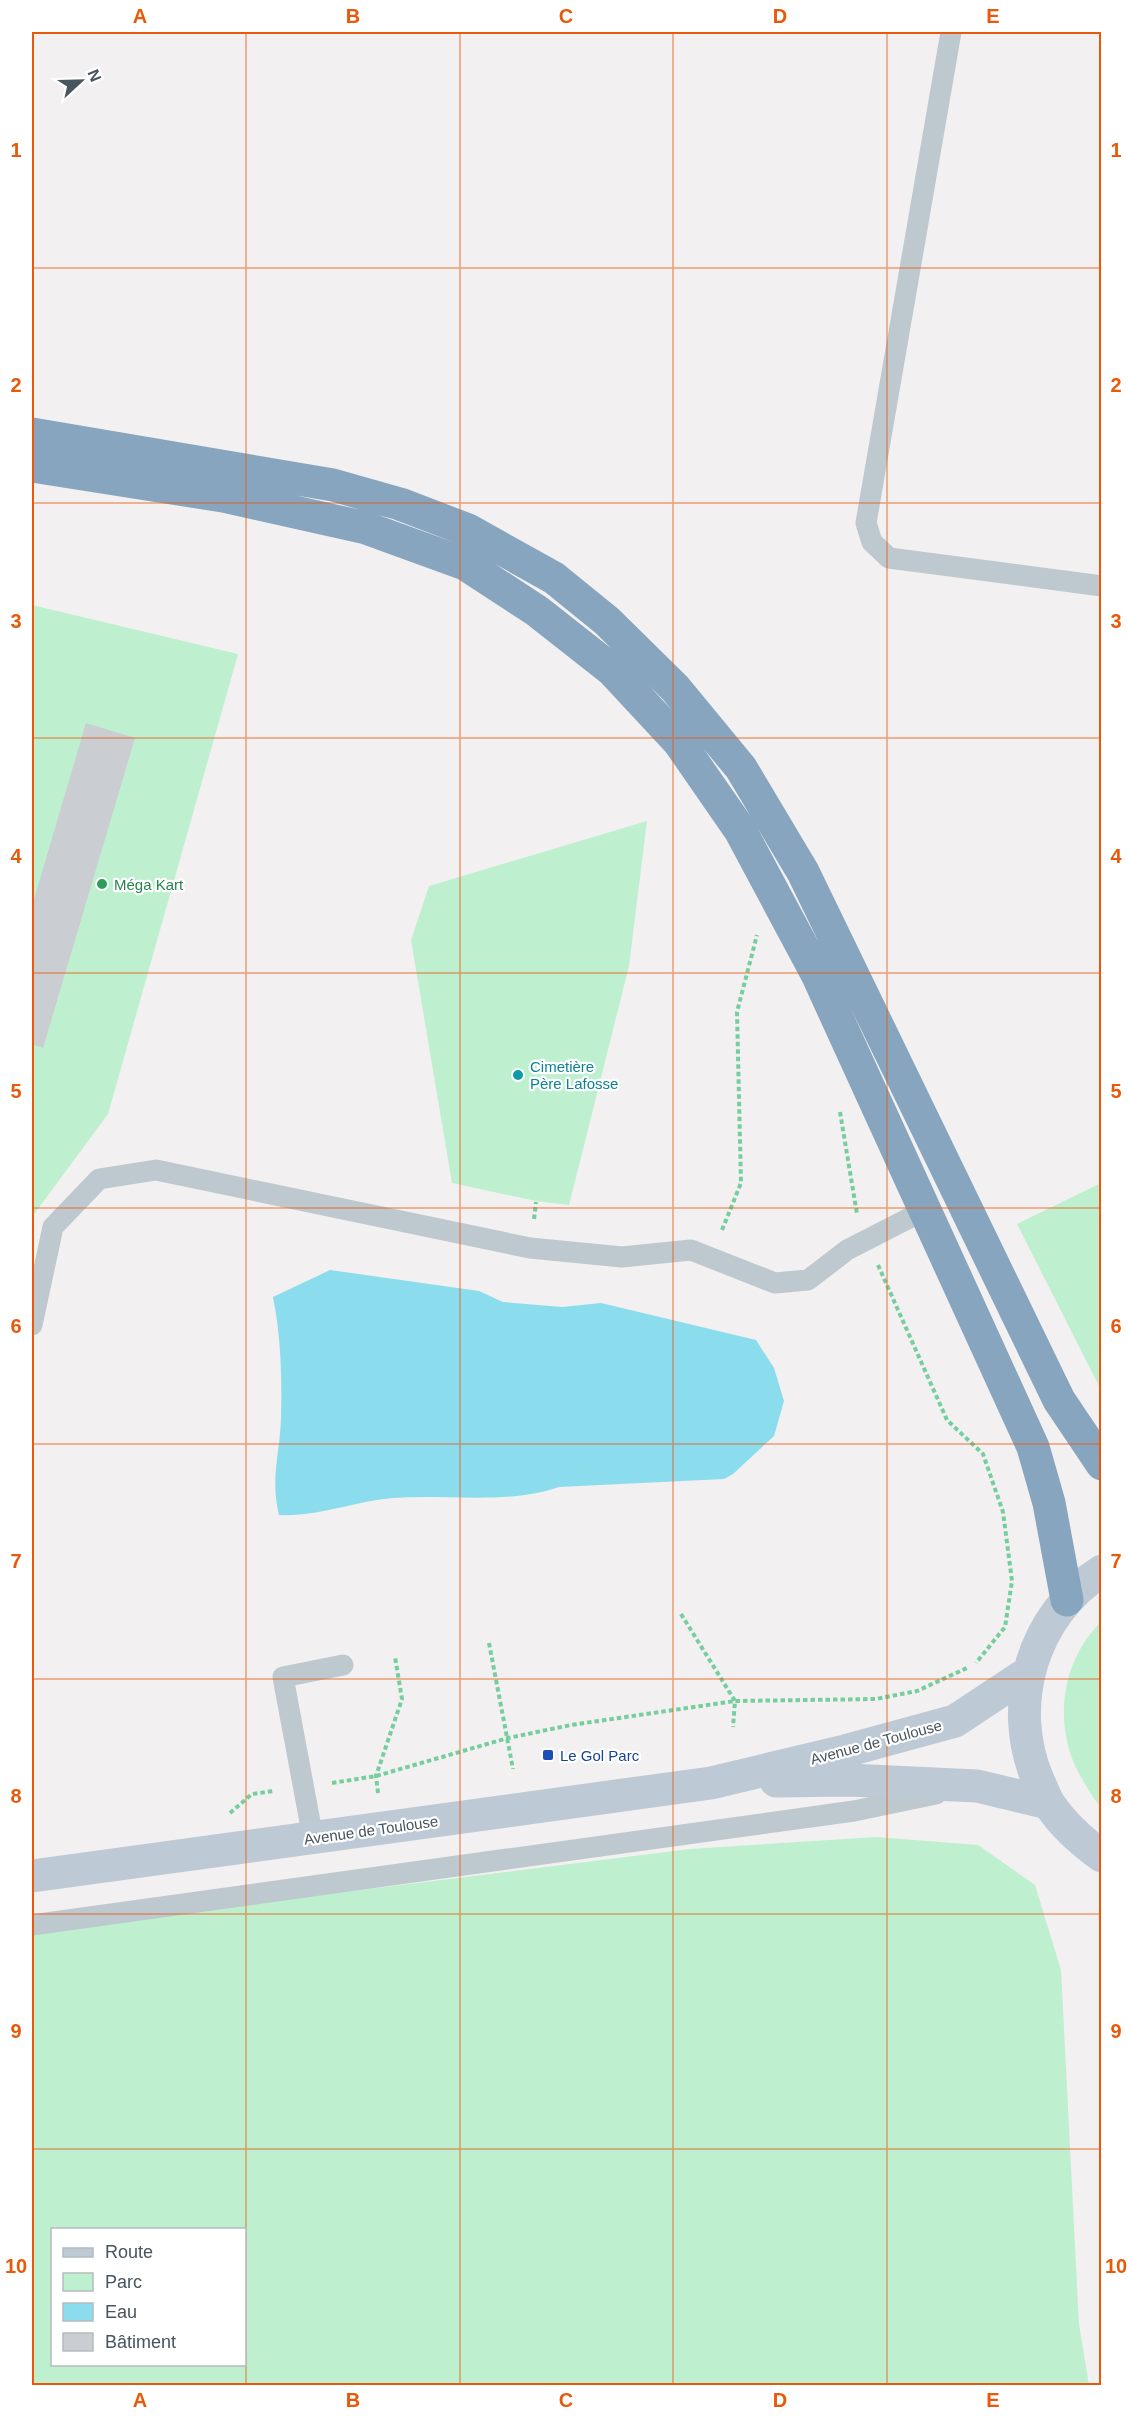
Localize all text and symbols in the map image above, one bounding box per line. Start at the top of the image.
text: A [133,5,147,27]
text: B [346,5,360,27]
text: C [559,5,573,27]
text: D [773,5,787,27]
text: E [986,5,1000,27]
north arrow [51,51,111,111]
text: N [84,67,104,84]
text: 1 [10,139,22,161]
text: 1 [1110,139,1122,161]
text: 2 [10,374,22,396]
text: 2 [1110,374,1122,396]
text: 3 [10,610,22,632]
text: 3 [1110,610,1122,632]
text: 4 [10,845,22,867]
text: 4 [1110,845,1122,867]
place label: Méga Kart [114,876,184,893]
marker: Méga Kart [95,877,109,891]
place label: Cimetière Père Lafosse [530,1058,618,1092]
marker: Cimetière Père Lafosse [511,1068,525,1082]
text: 5 [10,1080,22,1102]
text: 5 [1110,1080,1122,1102]
text: 6 [10,1315,22,1337]
text: 6 [1110,1315,1122,1337]
text: 7 [10,1550,22,1572]
text: 7 [1110,1550,1122,1572]
street label: Avenue de Toulouse [808,1716,944,1768]
place label: Le Gol Parc [560,1747,640,1764]
marker: Le Gol Parc [541,1748,555,1762]
text: 8 [10,1785,22,1807]
text: 8 [1110,1785,1122,1807]
street label: Avenue de Toulouse [303,1812,439,1848]
text: 9 [10,2020,22,2042]
text: 9 [1110,2020,1122,2042]
legend [51,2228,246,2366]
text: Route [105,2242,153,2262]
text: 10 [5,2255,27,2277]
text: 10 [1105,2255,1127,2277]
text: Parc [105,2272,142,2292]
text: Eau [105,2302,137,2322]
text: Bâtiment [105,2332,176,2352]
text: A [133,2389,147,2411]
text: B [346,2389,360,2411]
text: C [559,2389,573,2411]
text: D [773,2389,787,2411]
text: E [986,2389,1000,2411]

